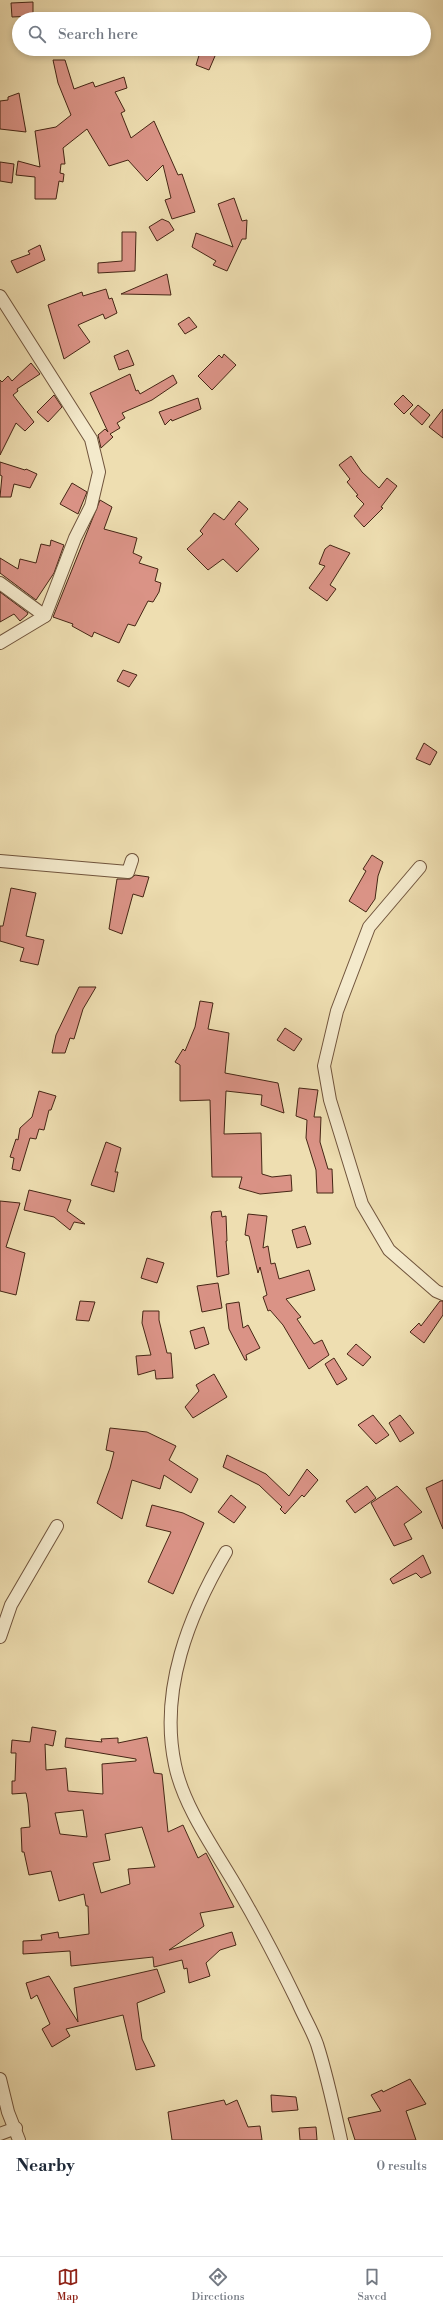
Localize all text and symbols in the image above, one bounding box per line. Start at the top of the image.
search box [12,12,431,56]
icon: search [26,23,48,45]
text: Search here [58,25,138,44]
text: Nearby [16,2155,75,2177]
text: 0 results [376,2158,427,2174]
tab: Map [57,2266,79,2304]
tab: Directions [192,2266,245,2304]
tab: Saved [358,2266,386,2304]

